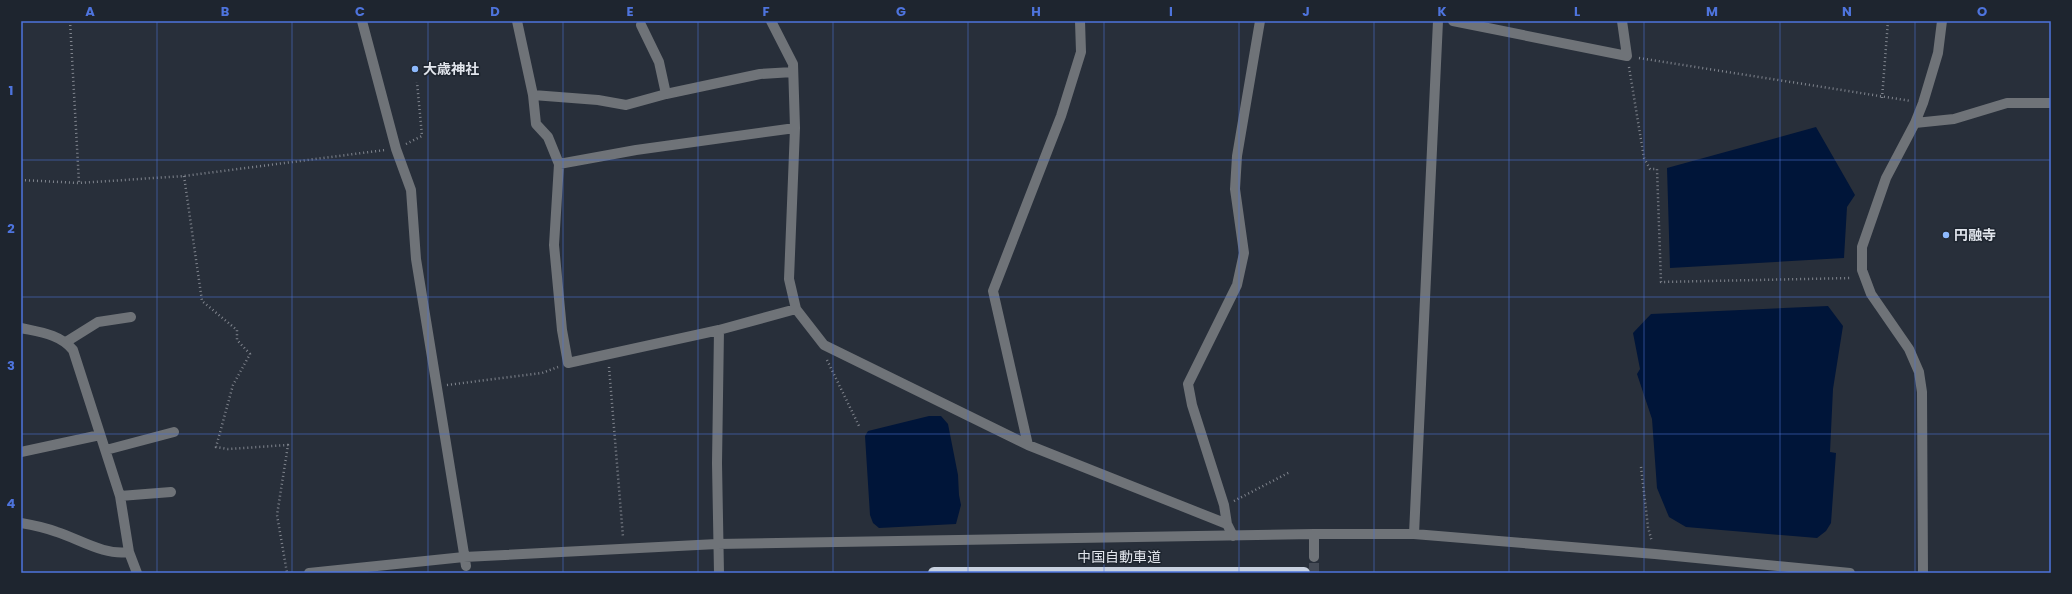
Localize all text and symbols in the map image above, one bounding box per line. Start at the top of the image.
text: A [85,2,95,21]
text: B [221,2,230,21]
text: C [355,2,365,21]
text: D [490,2,500,21]
text: E [626,2,634,21]
text: F [762,2,770,21]
text: G [896,2,906,21]
text: H [1031,2,1041,21]
text: I [1169,2,1173,21]
text: J [1302,2,1310,21]
text: K [1437,2,1447,21]
text: L [1574,2,1580,21]
text: M [1706,2,1718,21]
text: N [1842,2,1852,21]
text: O [1977,2,1987,21]
place label: 大歳神社 [423,59,479,79]
marker: 大歳神社 [410,64,420,74]
text: 1 [9,81,13,100]
text: 2 [7,219,15,238]
place label: 円融寺 [1954,225,1996,245]
marker: 円融寺 [1941,230,1951,240]
text: 3 [7,356,15,375]
text: 4 [7,494,16,513]
street label: 中国自動車道 [1077,547,1161,567]

